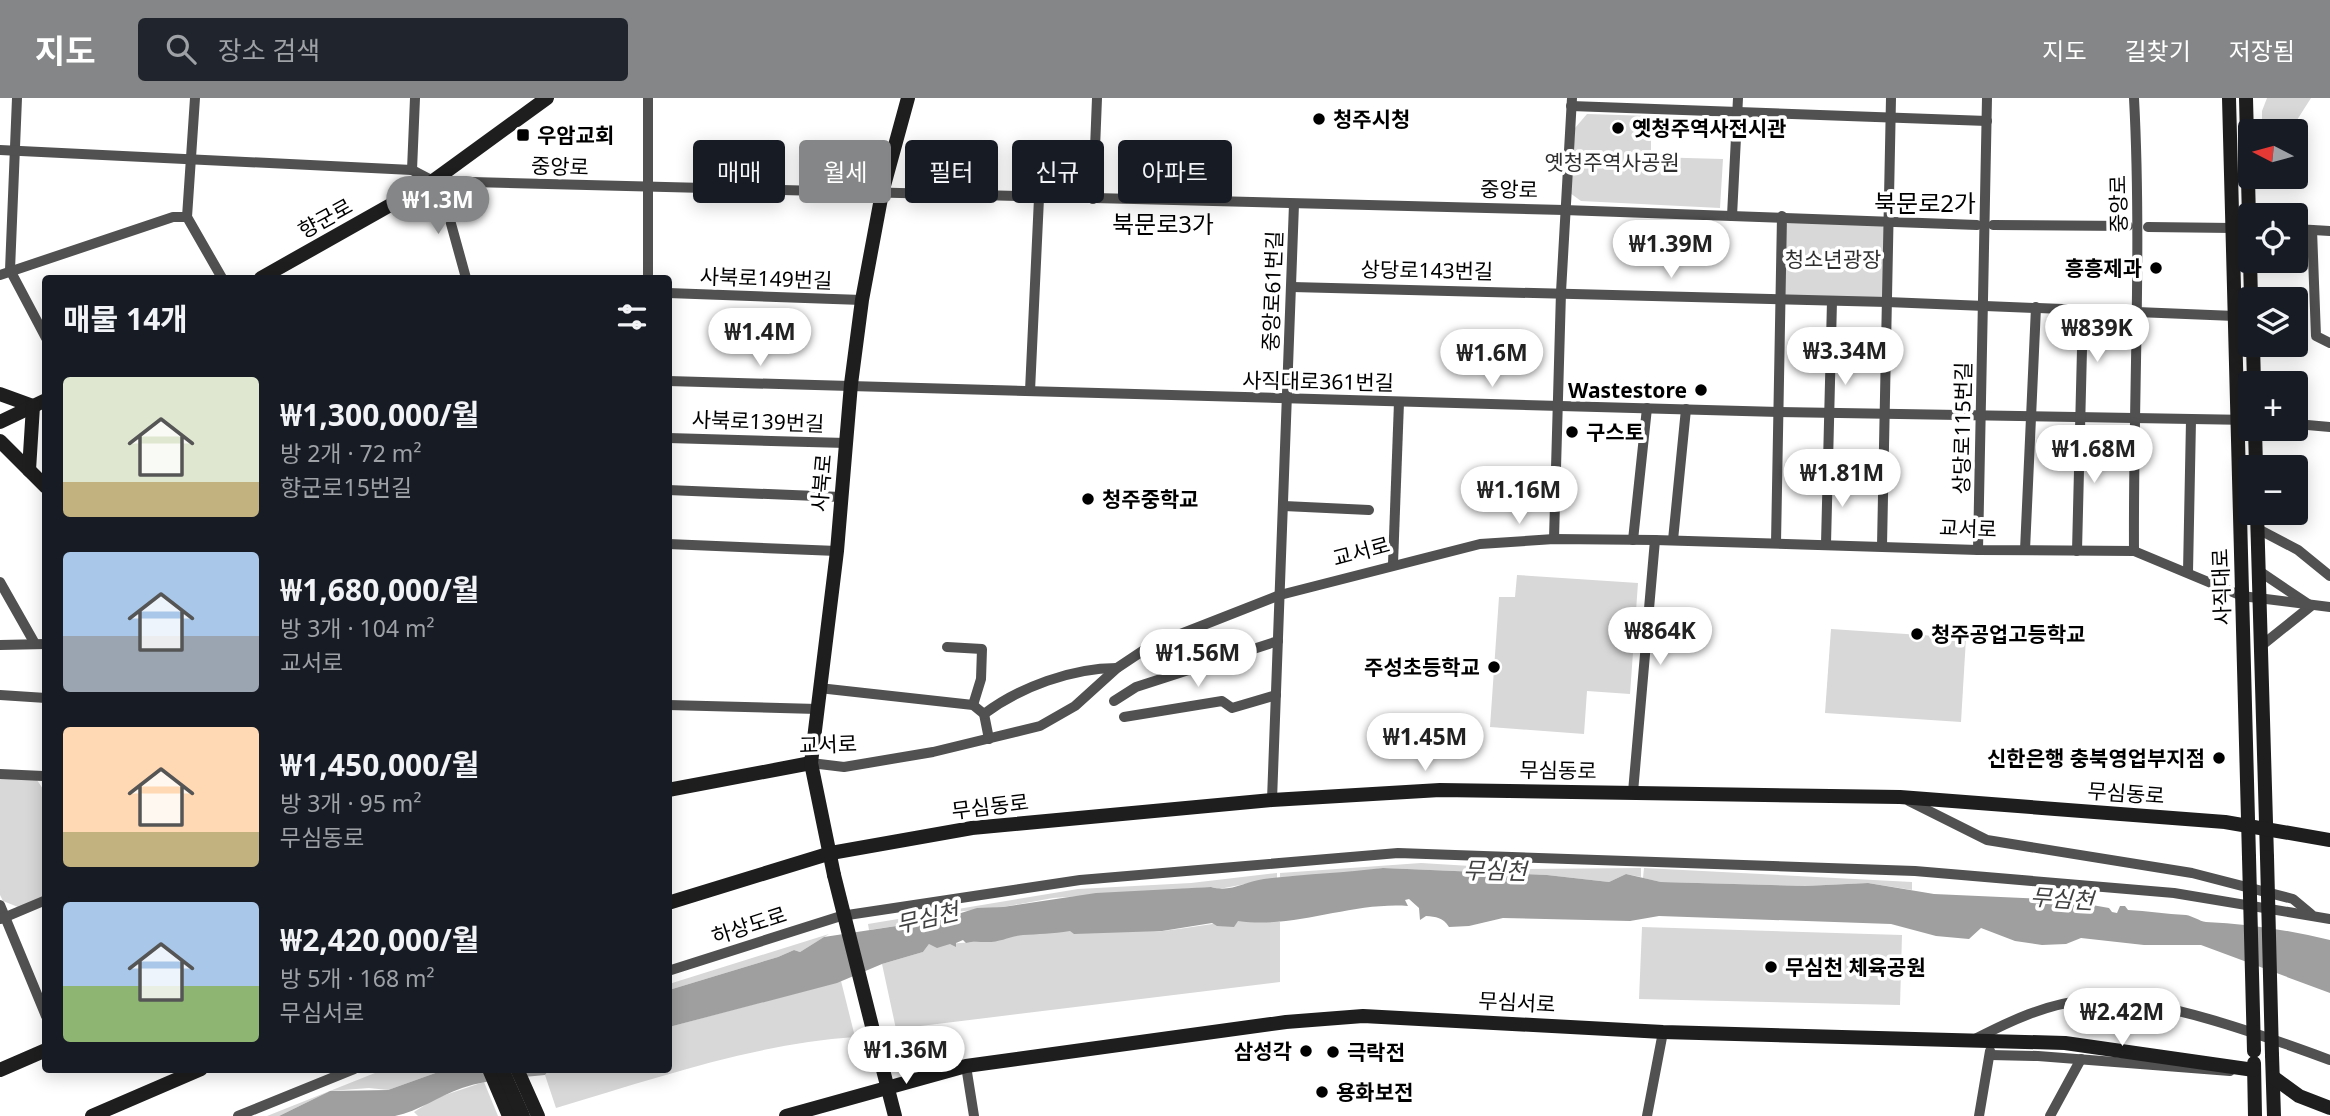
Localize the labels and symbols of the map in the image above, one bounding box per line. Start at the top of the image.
place label: 청주시청 [1333,105,1410,133]
marker: 청주시청 [1311,111,1327,127]
place label: 옛청주역사전시관 [1632,114,1787,142]
north arrow [2238,119,2308,189]
marker: 옛청주역사전시관 [1610,120,1626,136]
place label: 우암교회 [537,121,614,149]
marker: 우암교회 [515,127,531,143]
park label: 옛청주역사공원 [1544,148,1680,176]
street label: 중앙로 [531,151,589,181]
street label: 중앙로 [1480,174,1538,204]
street label: 중앙로 [2103,175,2133,233]
pin: ₩1.3M [389,176,487,236]
district label: 북문로2가 [1874,186,1976,219]
street label: 향군로 [293,192,357,244]
district label: 북문로3가 [1112,207,1214,240]
pin: ₩1.39M [1614,220,1728,280]
street label: 중앙로61번길 [1256,230,1288,352]
park label: 청소년광장 [1785,245,1881,273]
place label: 흥흥제과 [2065,254,2142,282]
street label: 상당로143번길 [1360,255,1494,285]
marker: 흥흥제과 [2148,260,2164,276]
street label: 사북로149번길 [699,262,833,294]
pin: ₩839K [2048,304,2146,364]
pin: ₩1.4M [711,308,809,368]
pin: ₩3.34M [1788,328,1902,387]
pin: ₩1.6M [1443,330,1541,389]
street label: 상당로115번길 [1947,361,1977,495]
street label: 사직대로361번길 [1242,366,1394,396]
place label: Wastestore [1568,376,1687,404]
marker: Wastestore [1693,382,1709,398]
street label: 사북로139번길 [691,405,825,437]
place label: 구스토 [1586,418,1644,446]
marker: 구스토 [1564,424,1580,440]
pin: ₩1.68M [2037,426,2151,485]
pin: ₩1.81M [1785,450,1899,509]
street label: 사북로 [805,453,837,513]
pin: ₩1.16M [1462,466,1576,526]
place label: 청주중학교 [1102,485,1199,513]
marker: 청주중학교 [1080,491,1096,507]
street label: 교서로 [1939,513,1997,543]
street label: 교서로 [1329,530,1393,572]
street label: 사직대로 [2206,548,2236,626]
pin: ₩864K [1611,608,1709,667]
place label: 청주공업고등학교 [1931,620,2086,648]
marker: 청주공업고등학교 [1909,626,1925,642]
pin: ₩1.56M [1141,630,1255,689]
place label: 주성초등학교 [1364,653,1480,681]
marker: 주성초등학교 [1486,659,1502,675]
pin: ₩1.45M [1368,714,1482,773]
street label: 교서로 [799,729,857,759]
place label: 신한은행 충북영업부지점 [1987,744,2205,772]
marker: 신한은행 충북영업부지점 [2211,750,2227,766]
street label: 무심동로 [1519,755,1597,785]
street label: 무심동로 [2086,776,2166,810]
street label: 무심동로 [950,787,1030,825]
water label: 무심천 [1463,853,1530,887]
water label: 무심천 [2029,880,2098,916]
water label: 무심천 [892,894,964,940]
street label: 하상도로 [708,900,790,950]
place label: 무심천 체육공원 [1785,953,1926,981]
marker: 무심천 체육공원 [1763,959,1779,975]
street label: 무심서로 [1478,986,1556,1018]
pin: ₩2.42M [2065,988,2179,1048]
pin: ₩1.36M [849,1026,963,1086]
place label: 삼성각 [1234,1037,1292,1065]
place label: 극락전 [1347,1038,1405,1066]
marker: 삼성각 [1298,1043,1314,1059]
marker: 극락전 [1325,1044,1341,1060]
place label: 용화보전 [1336,1078,1413,1106]
marker: 용화보전 [1314,1084,1330,1100]

